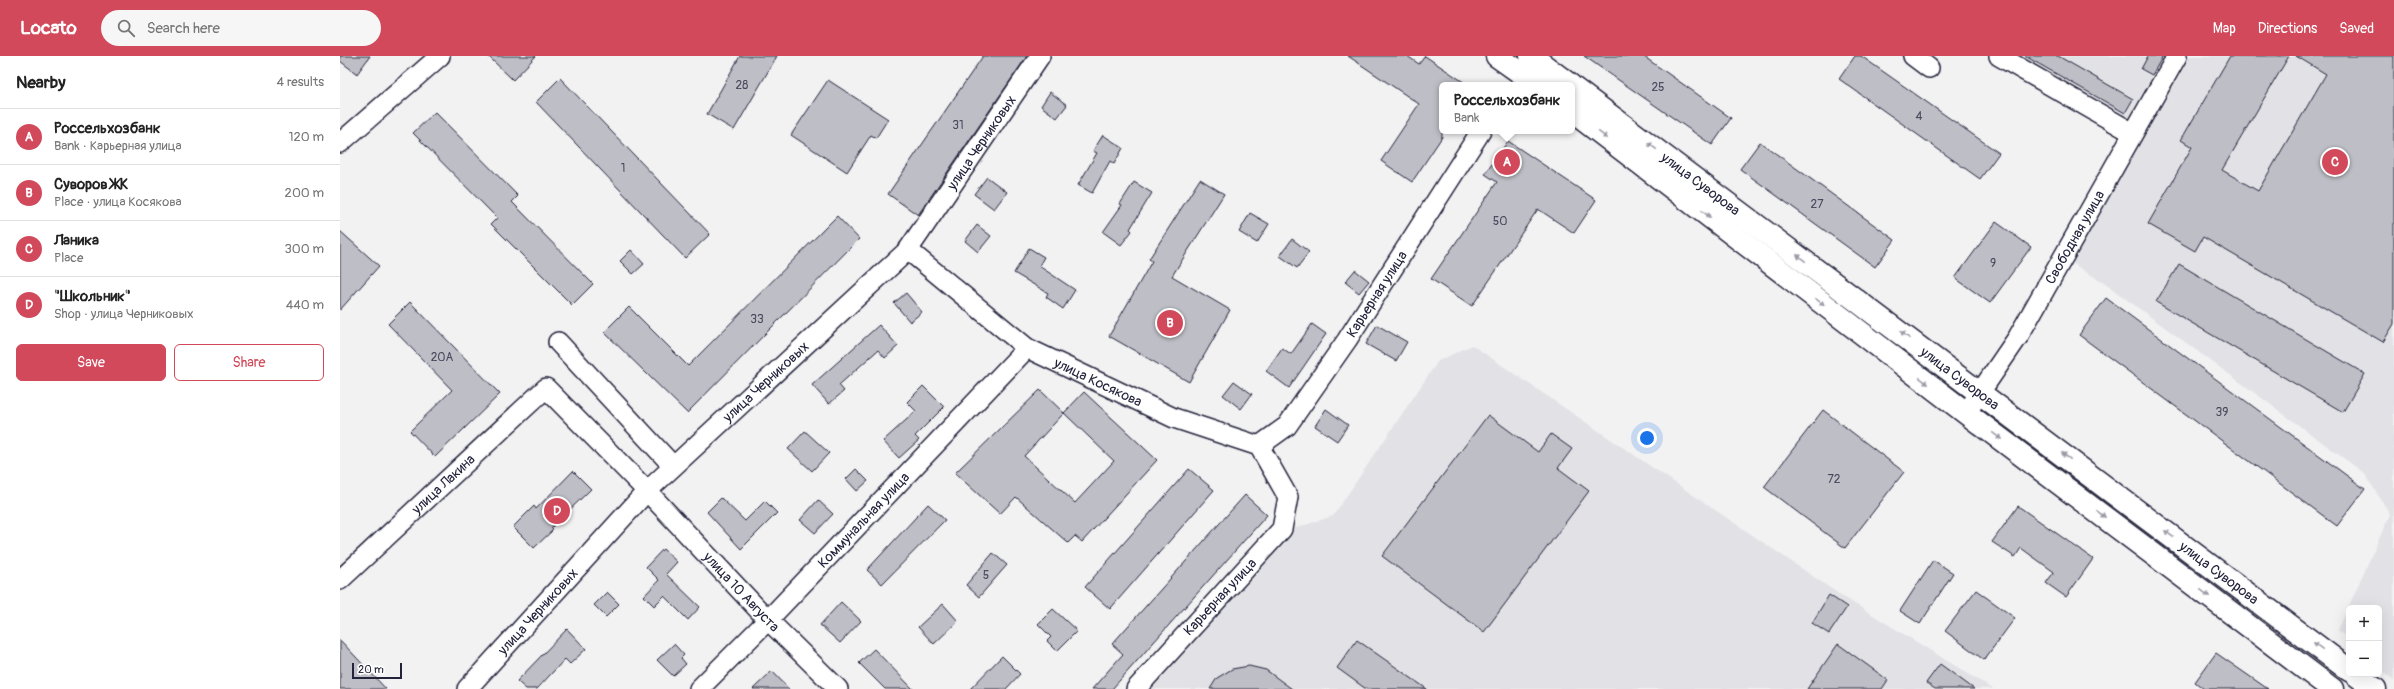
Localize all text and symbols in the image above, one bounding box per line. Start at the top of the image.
search box [101,10,381,46]
text: Locato [20,16,77,40]
icon: search [115,17,137,39]
text: Search here [147,19,220,38]
text: Map [2213,20,2236,37]
text: Directions [2258,20,2317,37]
text: Saved [2339,20,2374,37]
text: Nearby [16,72,65,93]
text: 4 results [277,74,324,90]
house number: 28 [736,78,748,93]
house number: 25 [1651,80,1665,95]
popup [1439,82,1575,134]
text: Россельхозбанк [1454,91,1560,110]
street label: улица Черниковых [942,92,1019,194]
house number: 4 [1916,109,1923,124]
text: Bank [1454,110,1480,126]
house number: 31 [952,118,964,133]
text: Россельхозбанк [54,119,161,138]
text: A [25,129,33,145]
text: 120 m [288,129,324,145]
one-way arrow [1598,131,1608,139]
text: Bank · Карьерная улица [54,138,182,154]
one-way arrow [1647,142,1658,151]
pin: A [1494,147,1520,177]
pin: C [2322,147,2348,177]
street label: улица Суворова [1657,148,1744,219]
house number: 1 [621,161,625,176]
text: Суворов ЖК [54,175,129,194]
text: B [25,185,33,201]
text: 200 m [285,185,324,201]
street label: Свободная улица [2041,187,2108,287]
text: Place · улица Косякова [54,194,182,210]
house number: 27 [1810,197,1824,212]
one-way arrow [1701,210,1712,218]
house number: 50 [1493,214,1507,229]
text: Ланика [54,231,99,250]
text: C [25,241,33,257]
text: 300 m [285,241,324,257]
street label: Карьерная улица [1343,248,1410,340]
text: Place [54,250,83,266]
one-way arrow [1796,253,1807,262]
house number: 9 [1990,256,1996,271]
text: "Школьник" [54,287,131,306]
text: D [25,297,33,313]
text: 440 m [286,297,324,313]
one-way arrow [1815,297,1826,306]
text: Shop · улица Черниковых [54,306,194,322]
pin: B [1157,308,1183,338]
house number: 33 [750,312,764,327]
one-way arrow [1900,331,1911,340]
street label: улица Черниковых [718,338,812,426]
street label: улица Суворова [1916,342,2003,413]
button: Save [16,344,166,381]
button: Share [174,344,324,381]
house number: 20А [431,350,454,365]
street label: улица Косякова [1051,353,1145,410]
one-way arrow [1918,376,1929,385]
house number: 39 [2216,405,2228,420]
your location [1637,428,1657,448]
one-way arrow [1992,432,2003,441]
street label: улица Лакина [407,450,478,518]
one-way arrow [2060,451,2071,460]
street label: Коммунальная улица [814,468,913,571]
house number: 72 [1827,472,1841,487]
pin: D [544,496,570,526]
one-way arrow [2096,510,2107,519]
one-way arrow [2164,530,2175,538]
street label: улица Суворова [2175,537,2262,608]
street label: улица 10 Августа [699,548,783,635]
street label: Карьерная улица [1180,555,1260,639]
street label: улица Черниковых [493,565,581,659]
house number: 5 [983,568,989,583]
one-way arrow [2200,589,2210,597]
map controls [2346,605,2382,677]
button: + [2346,605,2382,641]
button: − [2346,641,2382,677]
one-way arrow [2312,642,2323,650]
scale bar [352,661,402,680]
text: 20 m [358,663,384,676]

